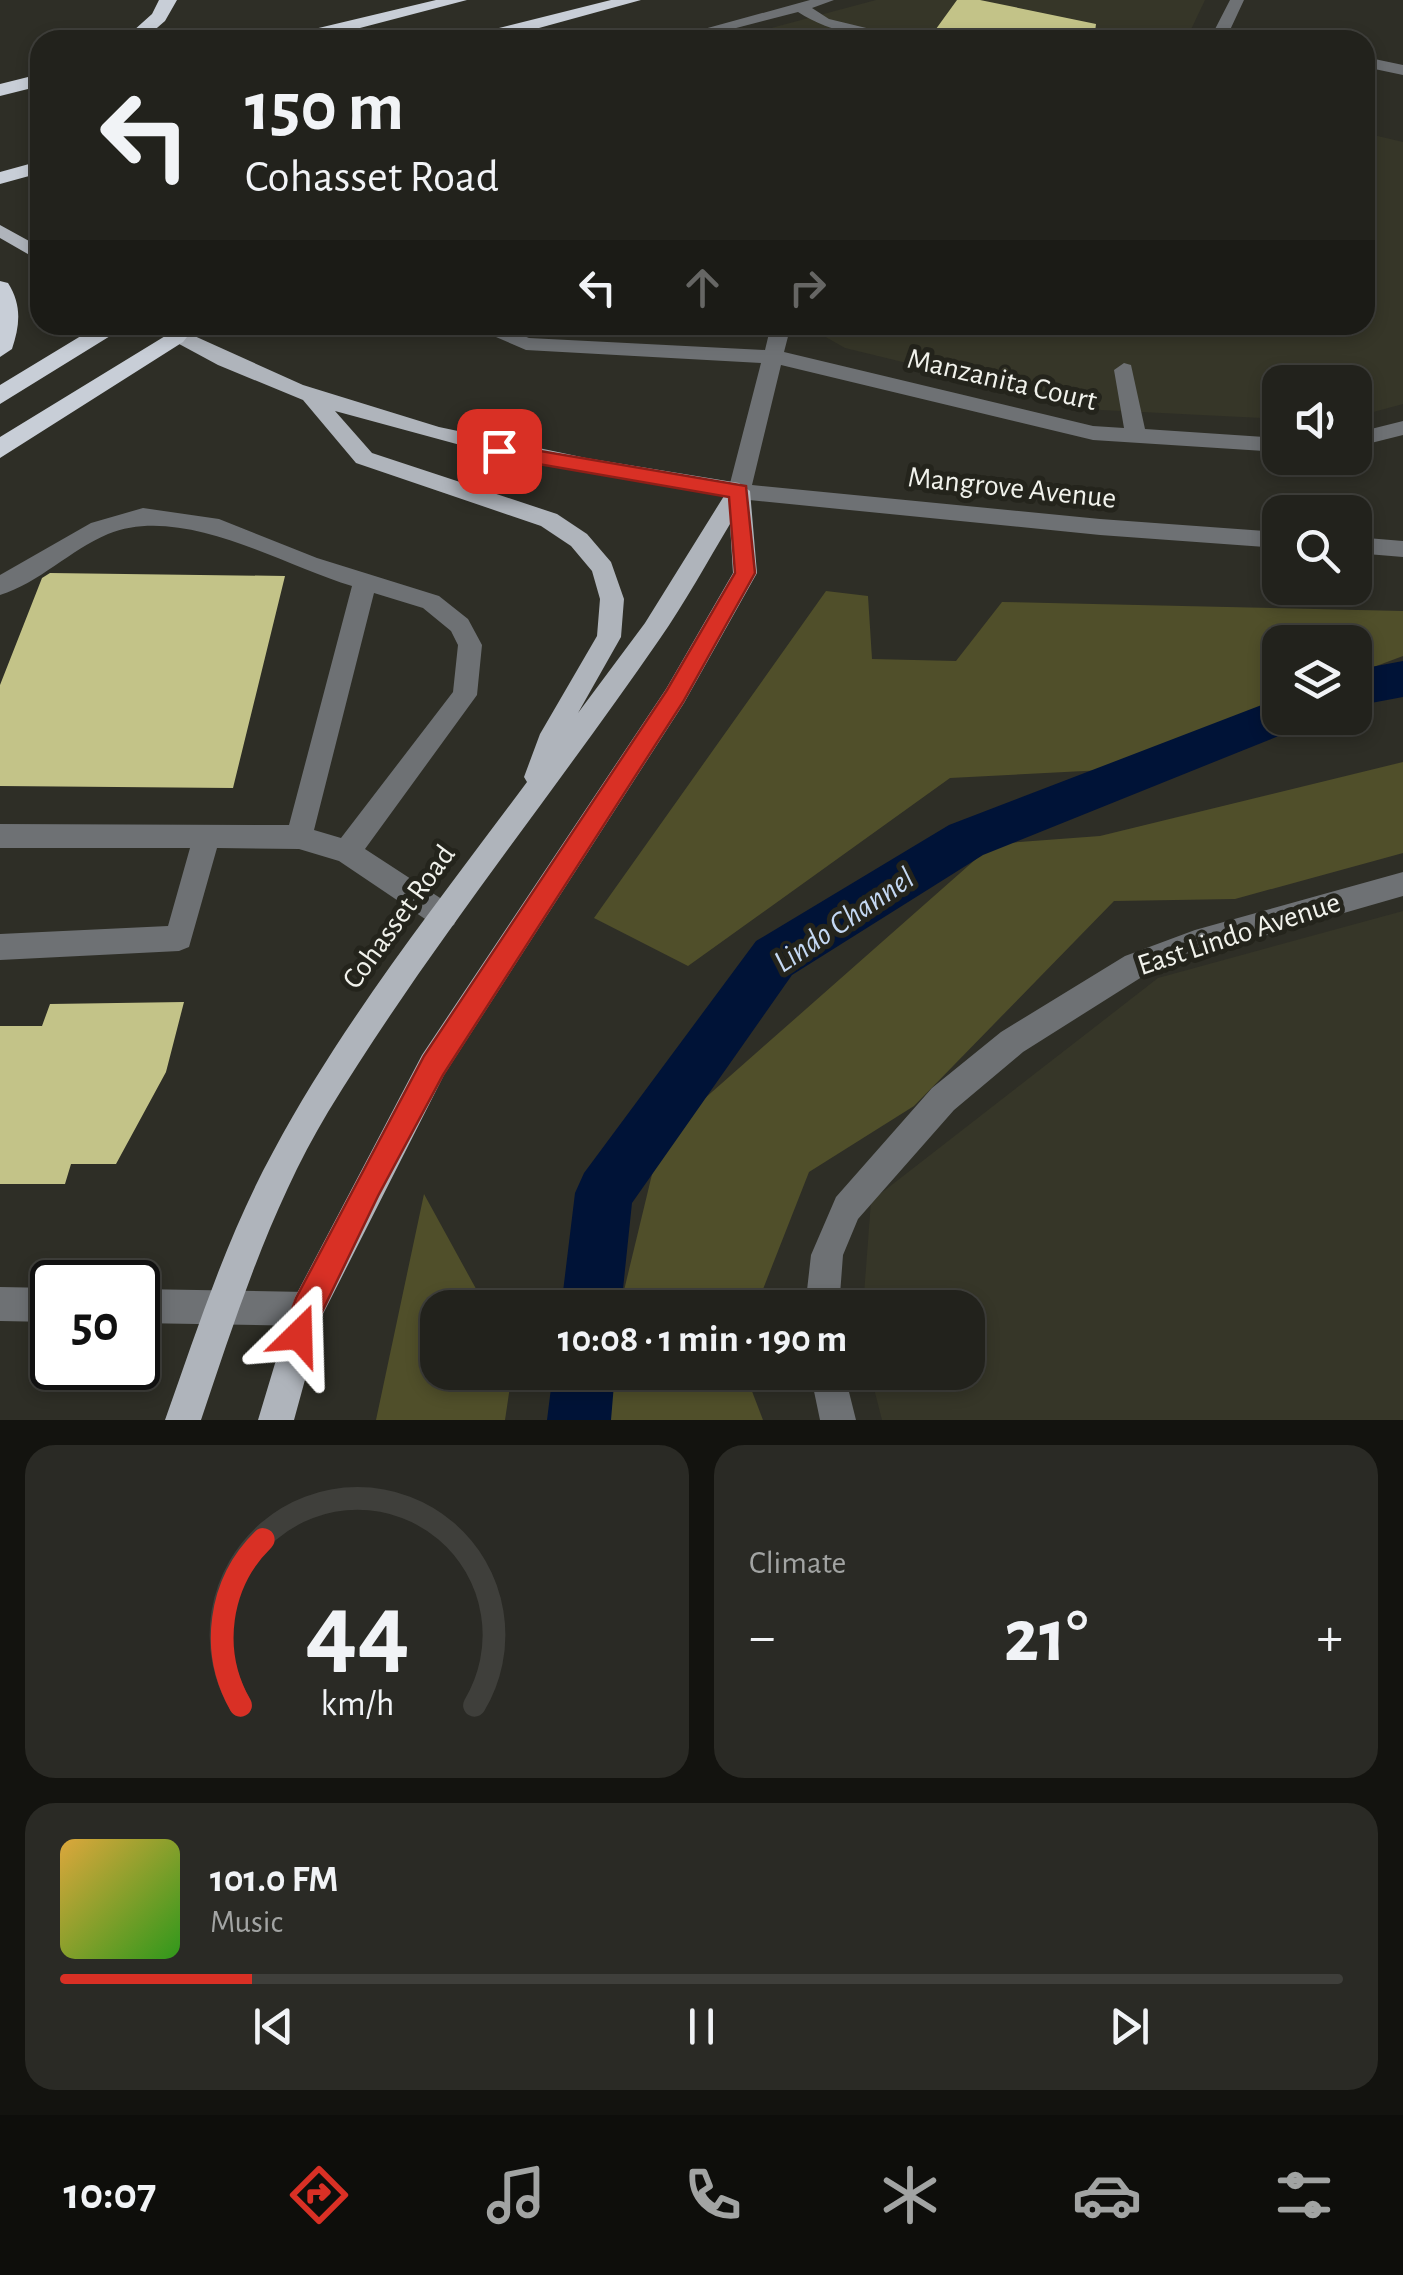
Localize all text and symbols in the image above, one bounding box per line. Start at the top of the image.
icon: left [80,70,210,200]
text: 150 m [245,73,404,143]
text: Cohasset Road [245,155,499,200]
icon: left [570,260,625,315]
icon: ahead [675,260,730,315]
icon: right [780,260,835,315]
street label: Manzanita Court [904,344,1100,416]
map controls [1262,365,1372,735]
button: sound [1262,365,1372,475]
pin [457,409,542,494]
icon: arrive [472,424,527,479]
street label: Mangrove Avenue [906,462,1118,514]
button: search [1262,495,1372,605]
button: layers [1262,625,1372,735]
street label: Cohasset Road [337,840,461,994]
water label: Lindo Channel [768,861,920,978]
street label: East Lindo Avenue [1134,887,1344,981]
speed limit sign: 50 [30,1260,160,1390]
position arrow [247,1283,351,1387]
text: 10:08 · 1 min · 190 m [558,1321,847,1359]
text: Climate [749,1547,846,1579]
text: 44 [305,1580,409,1684]
text: 21° [1004,1600,1088,1675]
text: − [749,1610,775,1665]
text: + [1317,1610,1343,1665]
text: km/h [320,1686,394,1722]
text: 101.0 FM [210,1861,339,1899]
text: Music [210,1906,283,1938]
icon: previous [246,1999,301,2054]
icon: pause [674,1999,729,2054]
icon: next [1102,1999,1157,2054]
icon: directions [284,2160,354,2230]
icon: music [481,2160,551,2230]
icon: phone [678,2160,748,2230]
icon: climate [875,2160,945,2230]
icon: car [1072,2160,1142,2230]
icon: filters [1269,2160,1339,2230]
text: 10:07 [64,2172,156,2217]

